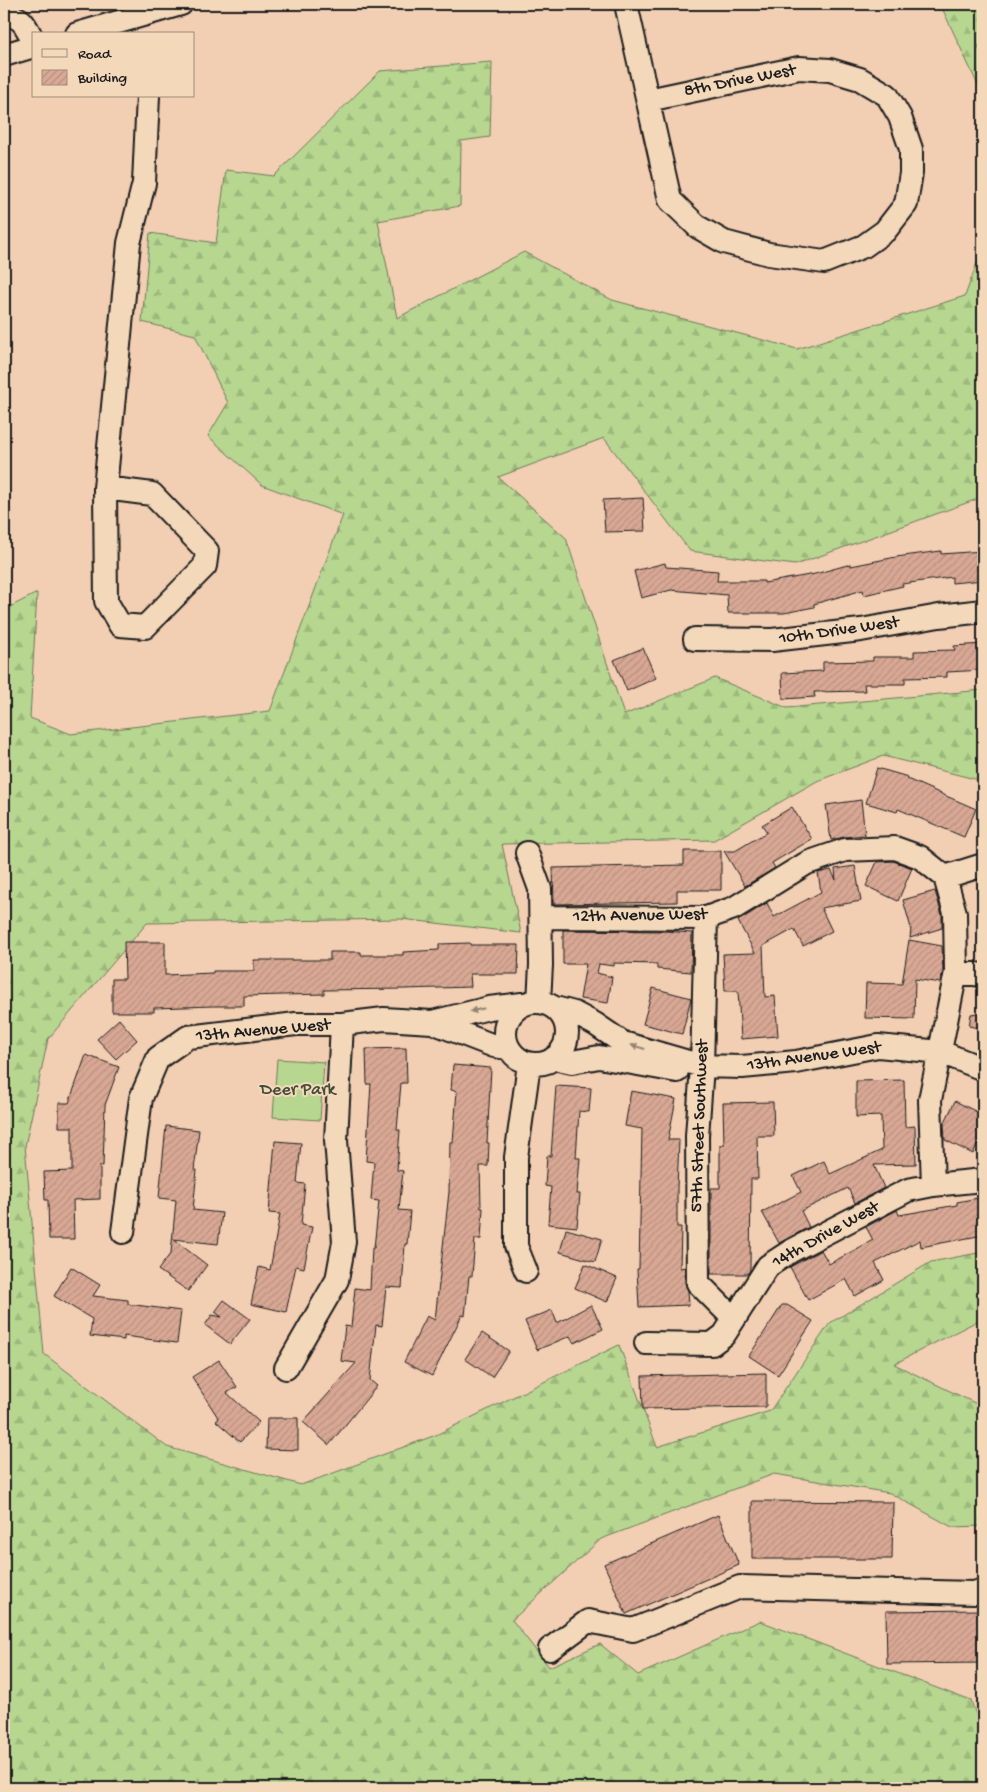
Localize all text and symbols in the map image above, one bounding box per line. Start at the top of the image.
legend [32,32,195,98]
text: Road [78,46,112,64]
street label: 8th Drive West [682,60,799,102]
text: Building [77,70,127,88]
street label: 10th Drive West [777,612,902,650]
street label: 12th Avenue West [572,904,709,928]
one-way arrow [469,1006,484,1014]
street label: 13th Avenue West [194,1015,333,1047]
street label: 13th Avenue West [745,1037,884,1077]
street label: 57th Street Southwest [686,1038,714,1213]
one-way arrow [631,1043,646,1051]
park label: Deer Park [259,1080,338,1101]
street label: 14th Drive West [768,1196,885,1274]

